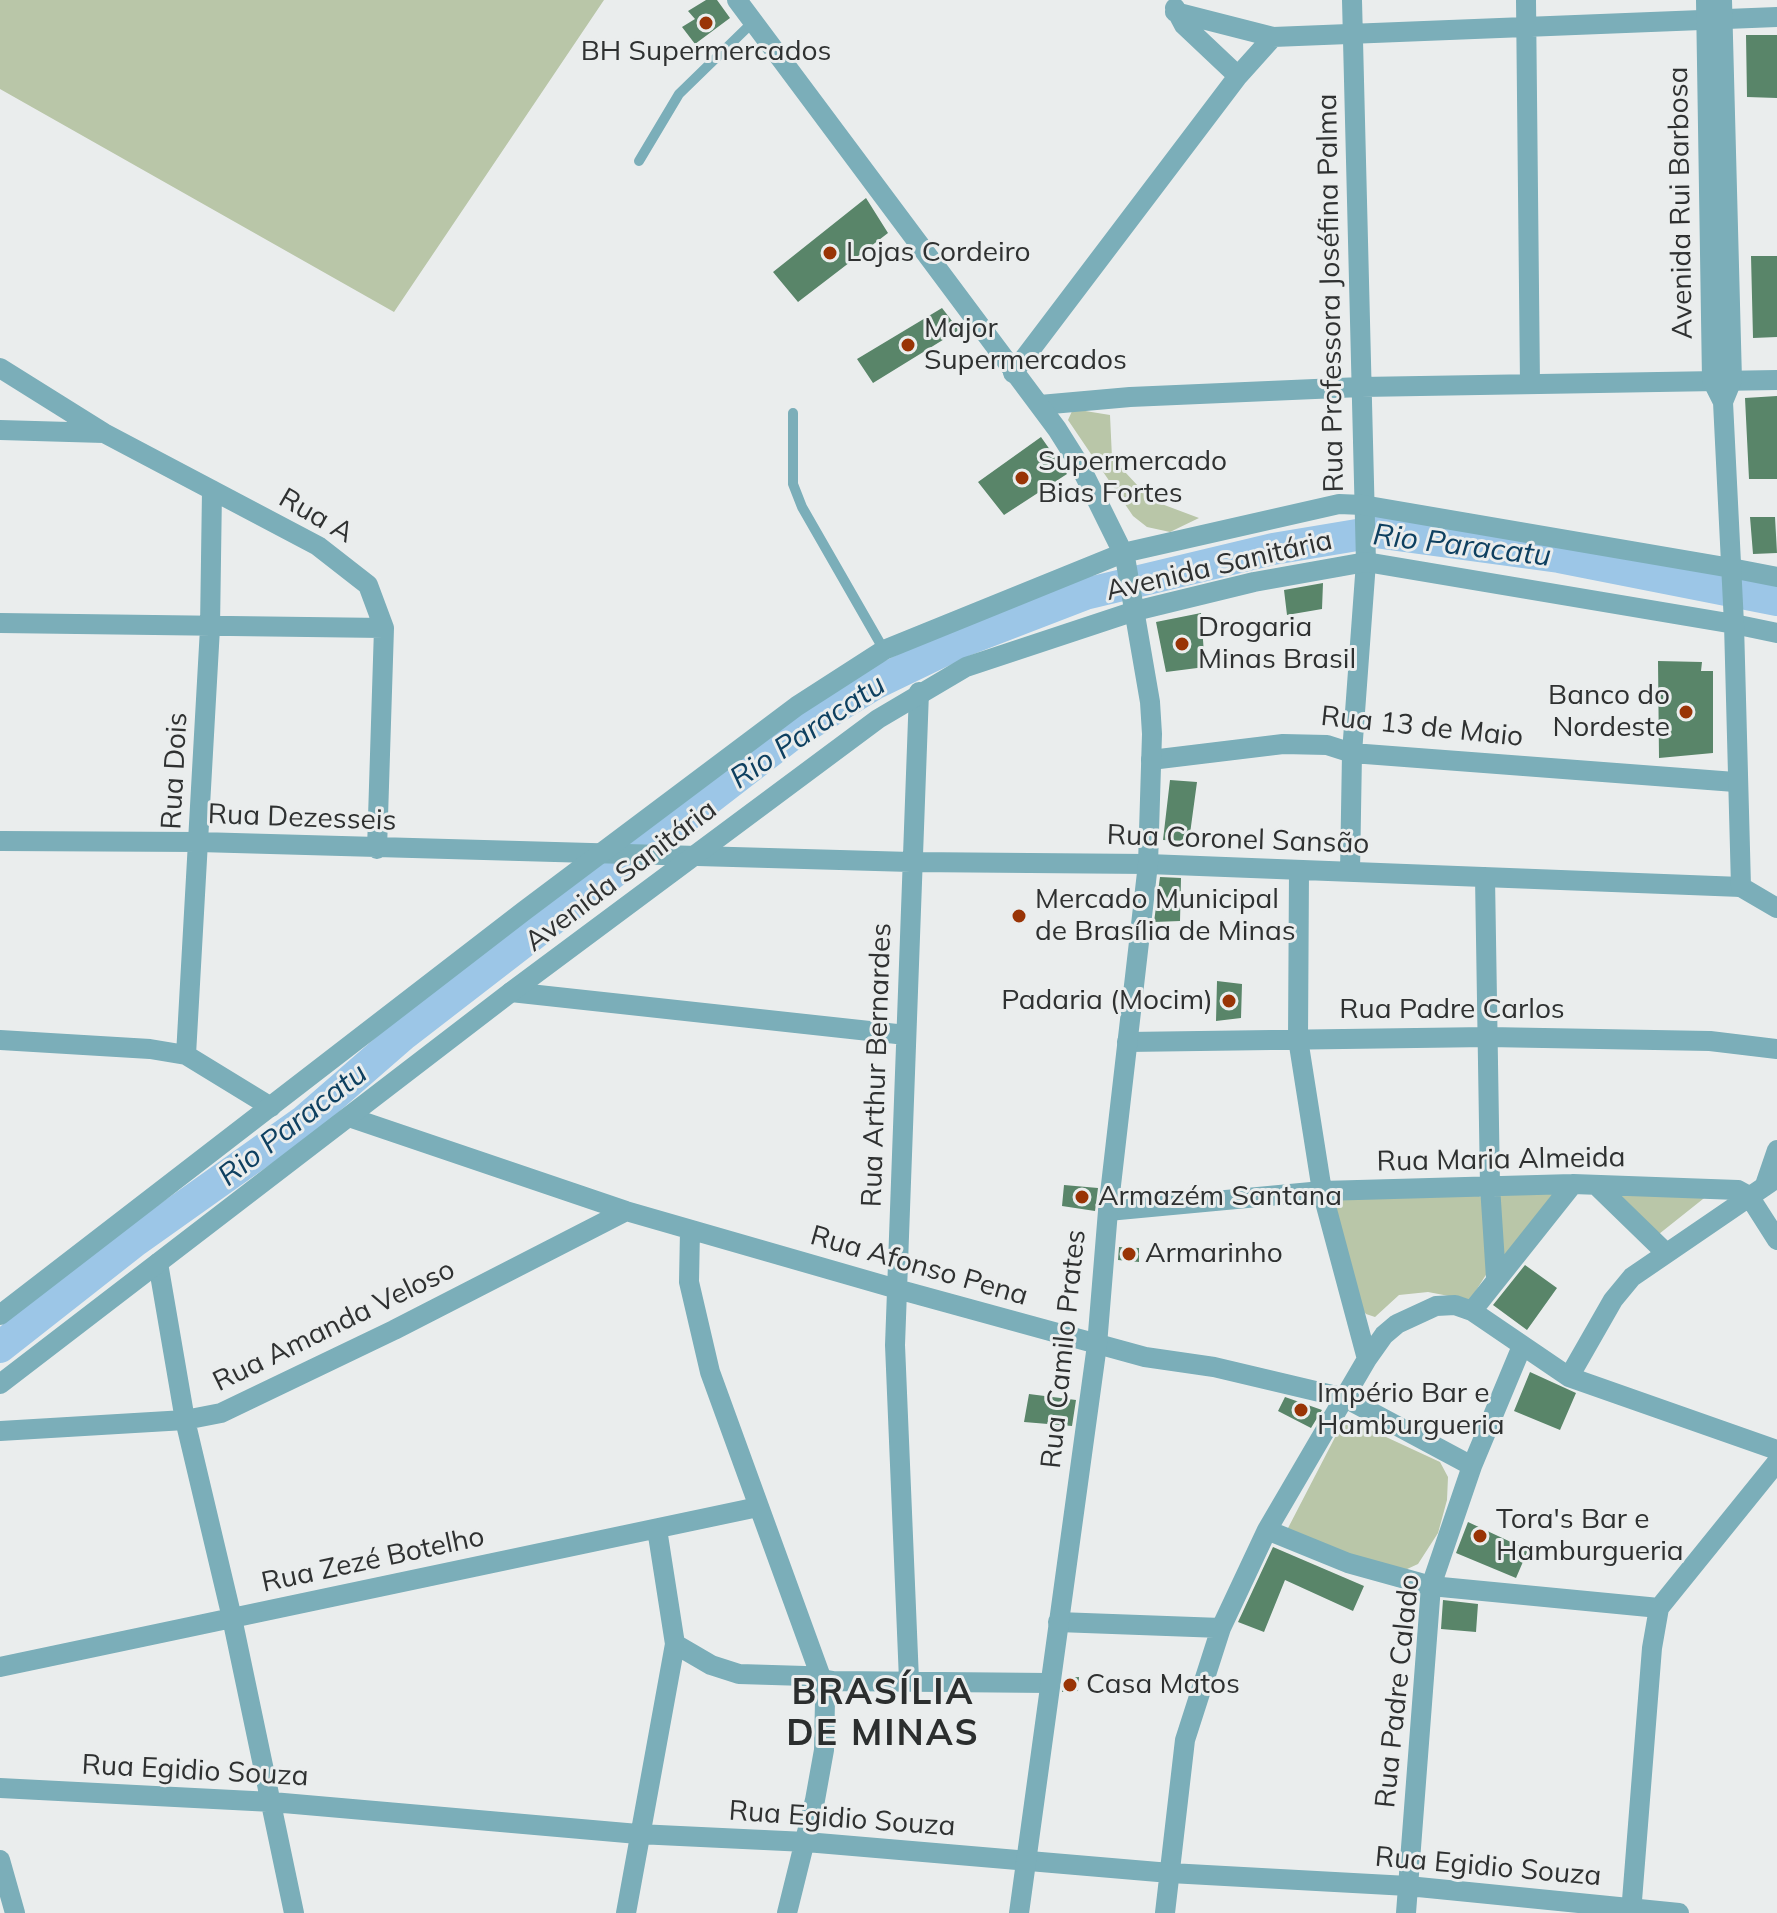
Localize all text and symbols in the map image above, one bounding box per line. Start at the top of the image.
marker: BH Supermercados [697,14,715,32]
place label: BH Supermercados [581,35,831,69]
street label: Avenida Rui Barbosa [1662,66,1700,340]
street label: Rua Professora Joséfina Palma [1311,93,1351,493]
place label: Lojas Cordeiro [846,236,1031,270]
marker: Lojas Cordeiro [821,244,839,262]
place label: Major Supermercados [924,312,1127,378]
marker: Major Supermercados [899,336,917,354]
place label: Supermercado Bias Fortes [1038,445,1227,511]
marker: Supermercado Bias Fortes [1013,469,1031,487]
street label: Rua A [273,481,359,551]
water label: Rio Paracatu [1371,517,1553,575]
street label: Avenida Sanitária [1103,524,1335,608]
place label: Drogaria Minas Brasil [1198,611,1356,677]
marker: Drogaria Minas Brasil [1173,635,1191,653]
water label: Rio Paracatu [724,667,892,797]
place label: Banco do Nordeste [1548,679,1670,745]
street label: Rua 13 de Maio [1319,700,1525,754]
marker: Banco do Nordeste [1677,703,1695,721]
street label: Rua Dois [155,712,195,830]
street label: Avenida Sanitária [519,793,723,959]
street label: Rua Dezesseis [207,798,397,838]
street label: Rua Coronel Sansão [1106,819,1370,861]
place label: Mercado Municipal de Brasília de Minas [1035,883,1296,949]
marker: Mercado Municipal de Brasília de Minas [1010,907,1028,925]
street label: Rua Arthur Bernardes [855,922,899,1208]
place label: Padaria (Mocim) [1001,984,1213,1018]
marker: Padaria (Mocim) [1220,992,1238,1010]
street label: Rua Padre Carlos [1339,993,1565,1027]
water label: Rio Paracatu [211,1056,375,1194]
street label: Rua Maria Almeida [1376,1141,1626,1179]
place label: Armazém Santana [1098,1180,1342,1214]
marker: Armazém Santana [1073,1188,1091,1206]
street label: Rua Afonso Pena [806,1219,1032,1313]
street label: Rua Camilo Prates [1035,1228,1093,1470]
place label: Armarinho [1145,1237,1283,1271]
marker: Armarinho [1120,1245,1138,1263]
street label: Rua Amanda Veloso [208,1253,460,1399]
place label: Império Bar e Hamburgueria [1317,1377,1505,1443]
marker: Império Bar e Hamburgueria [1292,1401,1310,1419]
place label: Tora's Bar e Hamburgueria [1496,1503,1684,1569]
street label: Rua Zezé Botelho [259,1520,487,1600]
marker: Tora's Bar e Hamburgueria [1471,1527,1489,1545]
street label: Rua Padre Calado [1369,1572,1427,1810]
place label: Casa Matos [1086,1668,1240,1702]
district label: BRASÍLIA DE MINAS [786,1671,980,1756]
marker: Casa Matos [1061,1676,1079,1694]
street label: Rua Egidio Souza [81,1748,309,1794]
street label: Rua Egidio Souza [728,1794,956,1844]
street label: Rua Egidio Souza [1373,1840,1603,1894]

